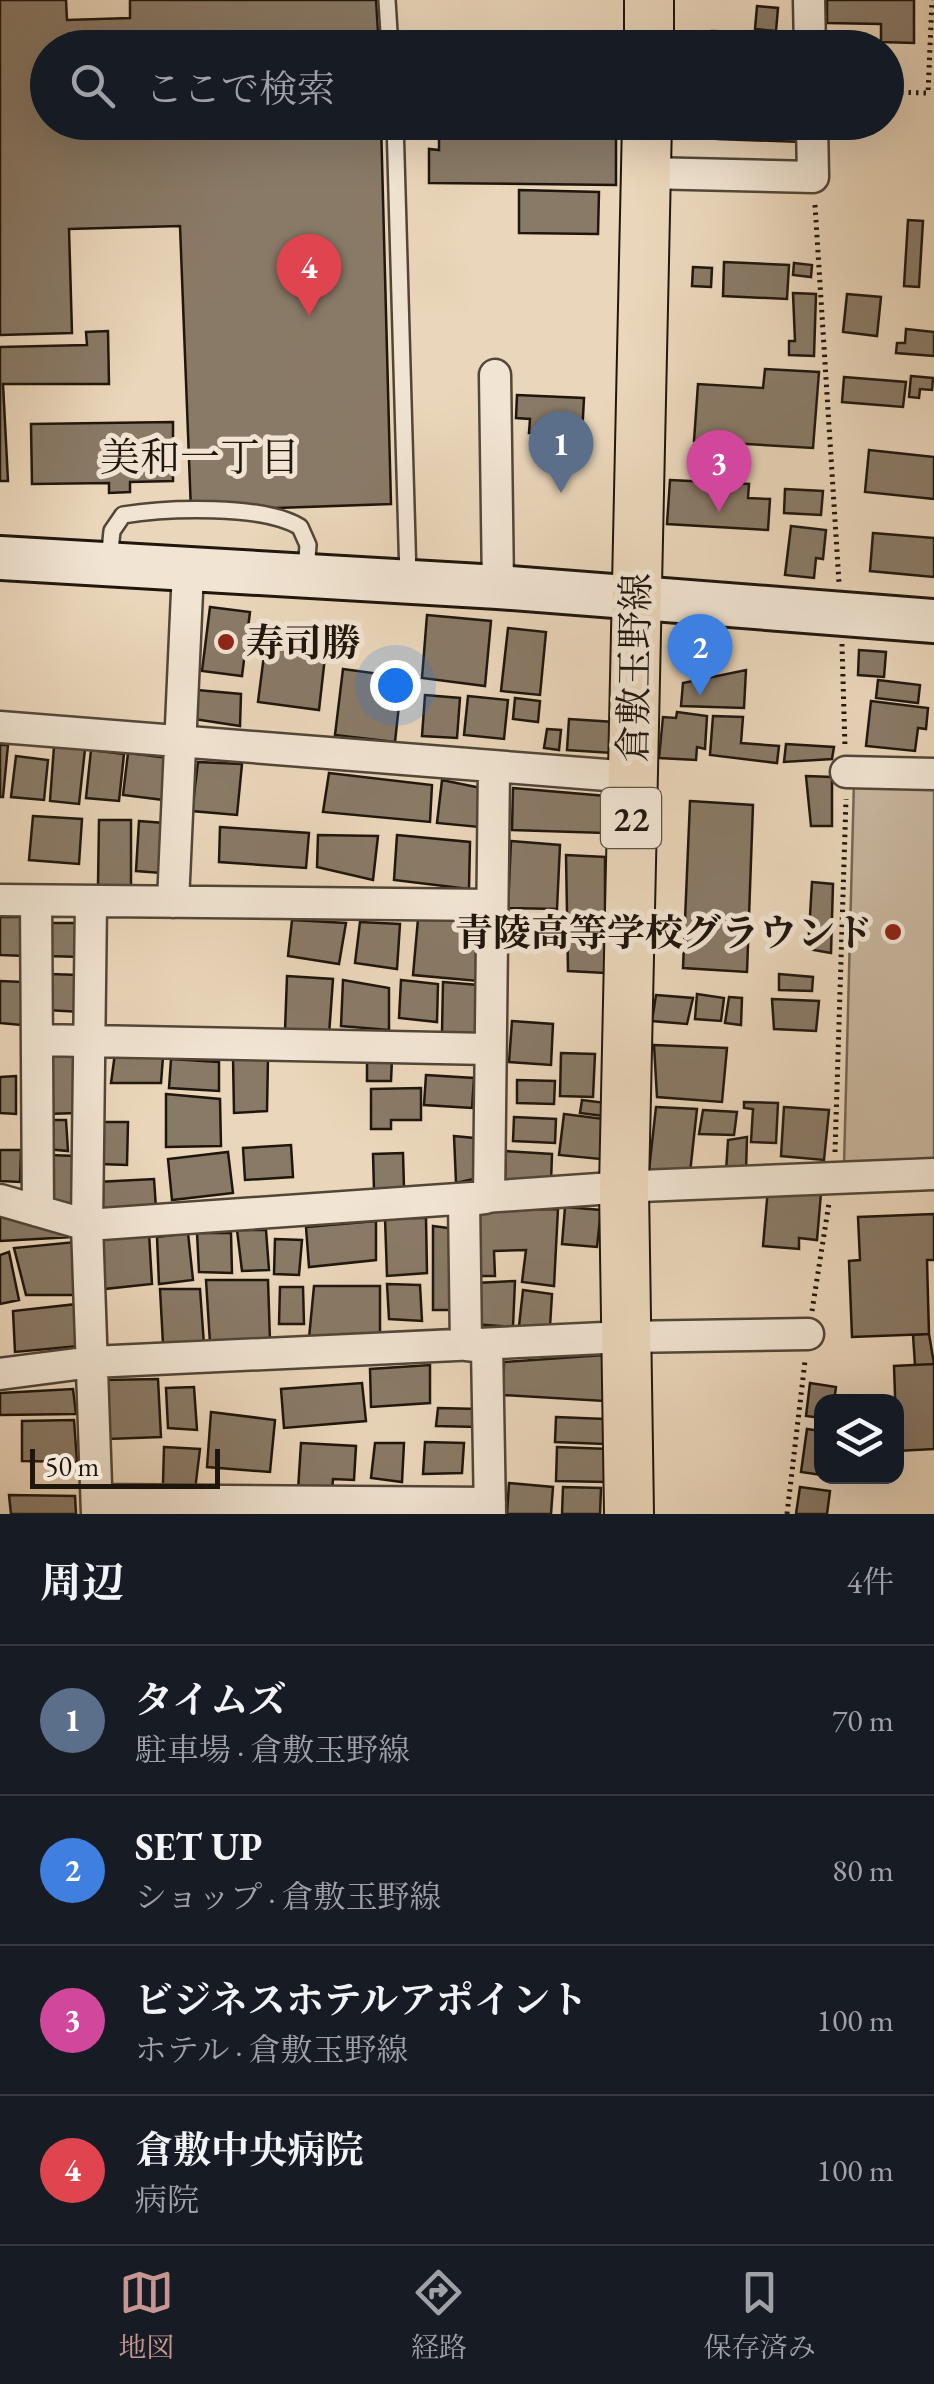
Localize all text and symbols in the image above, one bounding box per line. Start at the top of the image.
search box [30,30,904,140]
icon: search [65,58,120,113]
text: ここで検索 [145,64,335,113]
pin: 4 [276,234,342,316]
pin: 1 [528,410,594,493]
pin: 3 [686,430,752,512]
district label: 美和一丁目 [100,431,300,483]
street label: 倉敷玉野線 [608,573,660,763]
pin: 2 [668,614,732,696]
place label: 寿司勝 [246,618,360,667]
marker: 寿司勝 [215,631,237,653]
your location [370,660,421,711]
road number: 22 [601,788,661,848]
place label: 青陵高等学校グラウンド [455,908,873,957]
marker: 青陵高等学校グラウンド [882,921,904,943]
map controls [814,1394,904,1484]
button: layers [814,1394,904,1484]
scale bar [30,1444,220,1488]
text: 50 m [45,1448,99,1484]
text: 周辺 [40,1555,124,1610]
text: 4件 [847,1561,894,1603]
text: タイムズ [135,1675,286,1724]
text: 1 [64,1699,81,1741]
text: 70 m [832,1699,894,1741]
text: 駐車場 · 倉敷玉野線 [135,1729,410,1771]
text: SET UP [135,1822,262,1871]
text: 2 [64,1849,81,1891]
text: 80 m [832,1849,894,1891]
text: ショップ · 倉敷玉野線 [135,1876,442,1918]
text: ビジネスホテルアポイント [135,1975,588,2024]
text: 3 [64,1999,81,2041]
text: 100 m [817,1999,894,2041]
text: ホテル · 倉敷玉野線 [135,2029,409,2071]
text: 倉敷中央病院 [135,2125,363,2174]
text: 4 [64,2149,81,2191]
text: 100 m [817,2149,894,2191]
text: 病院 [135,2179,199,2221]
tab: 地図 [118,2265,174,2365]
tab: 経路 [411,2265,467,2365]
tab: 保存済み [704,2265,816,2365]

